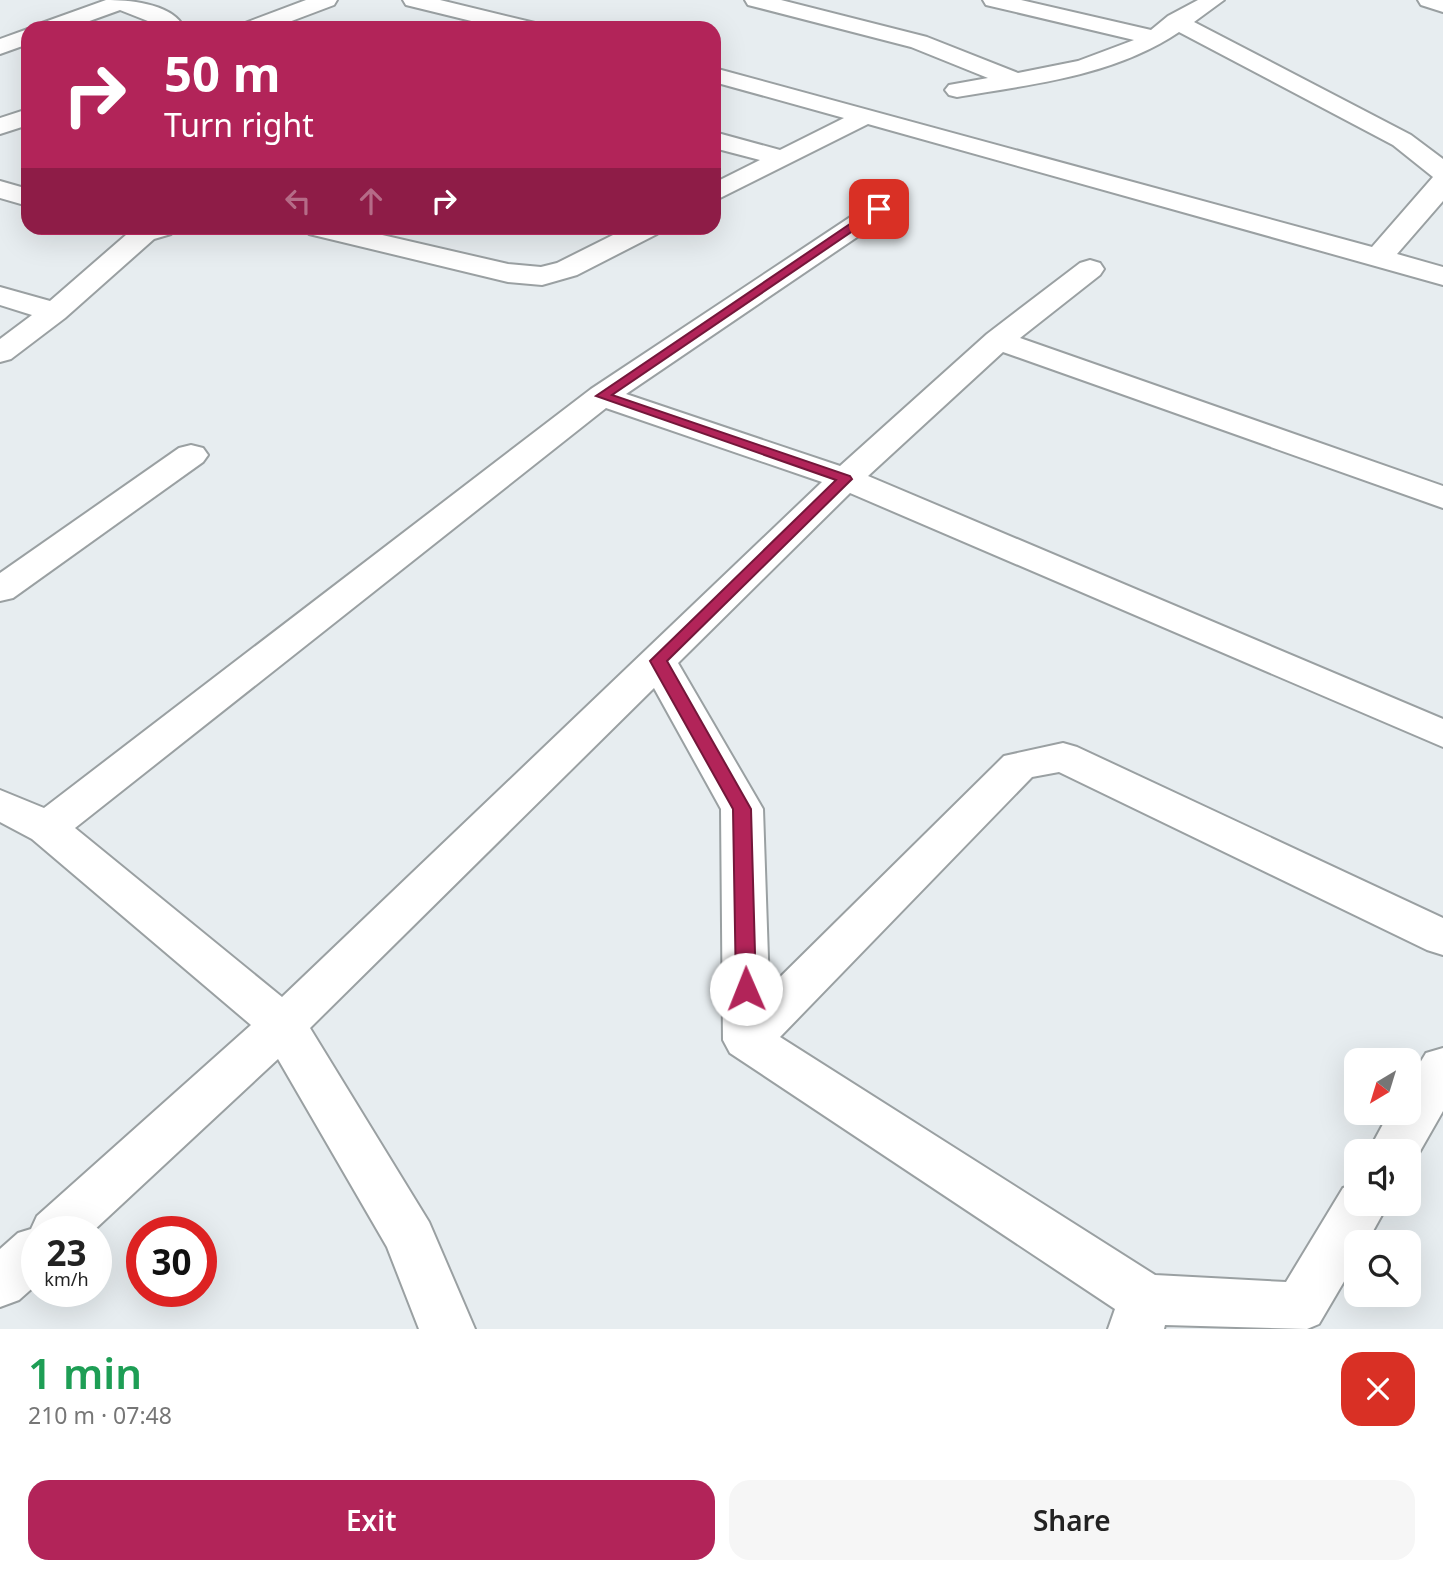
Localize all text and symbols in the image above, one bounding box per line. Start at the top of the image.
text: 50 m [164,40,281,106]
icon: right [49,49,140,140]
text: Turn right [164,103,314,146]
pin [849,179,909,239]
icon: left [279,182,317,220]
icon: ahead [352,182,390,220]
icon: right [425,182,463,220]
icon: arrive [860,190,898,228]
position arrow [709,952,783,1026]
north arrow [1344,1048,1421,1125]
map controls [1344,1048,1421,1307]
button: sound [1344,1139,1421,1216]
speed limit sign: 30 [126,1216,217,1307]
text: 23 [46,1229,87,1276]
button: search [1344,1230,1421,1307]
text: km/h [44,1267,89,1291]
text: 1 min [28,1344,142,1401]
button: close [1341,1352,1415,1426]
text: 210 m · 07:48 [28,1399,172,1431]
button: Exit [28,1480,715,1560]
button: Share [729,1480,1415,1560]

